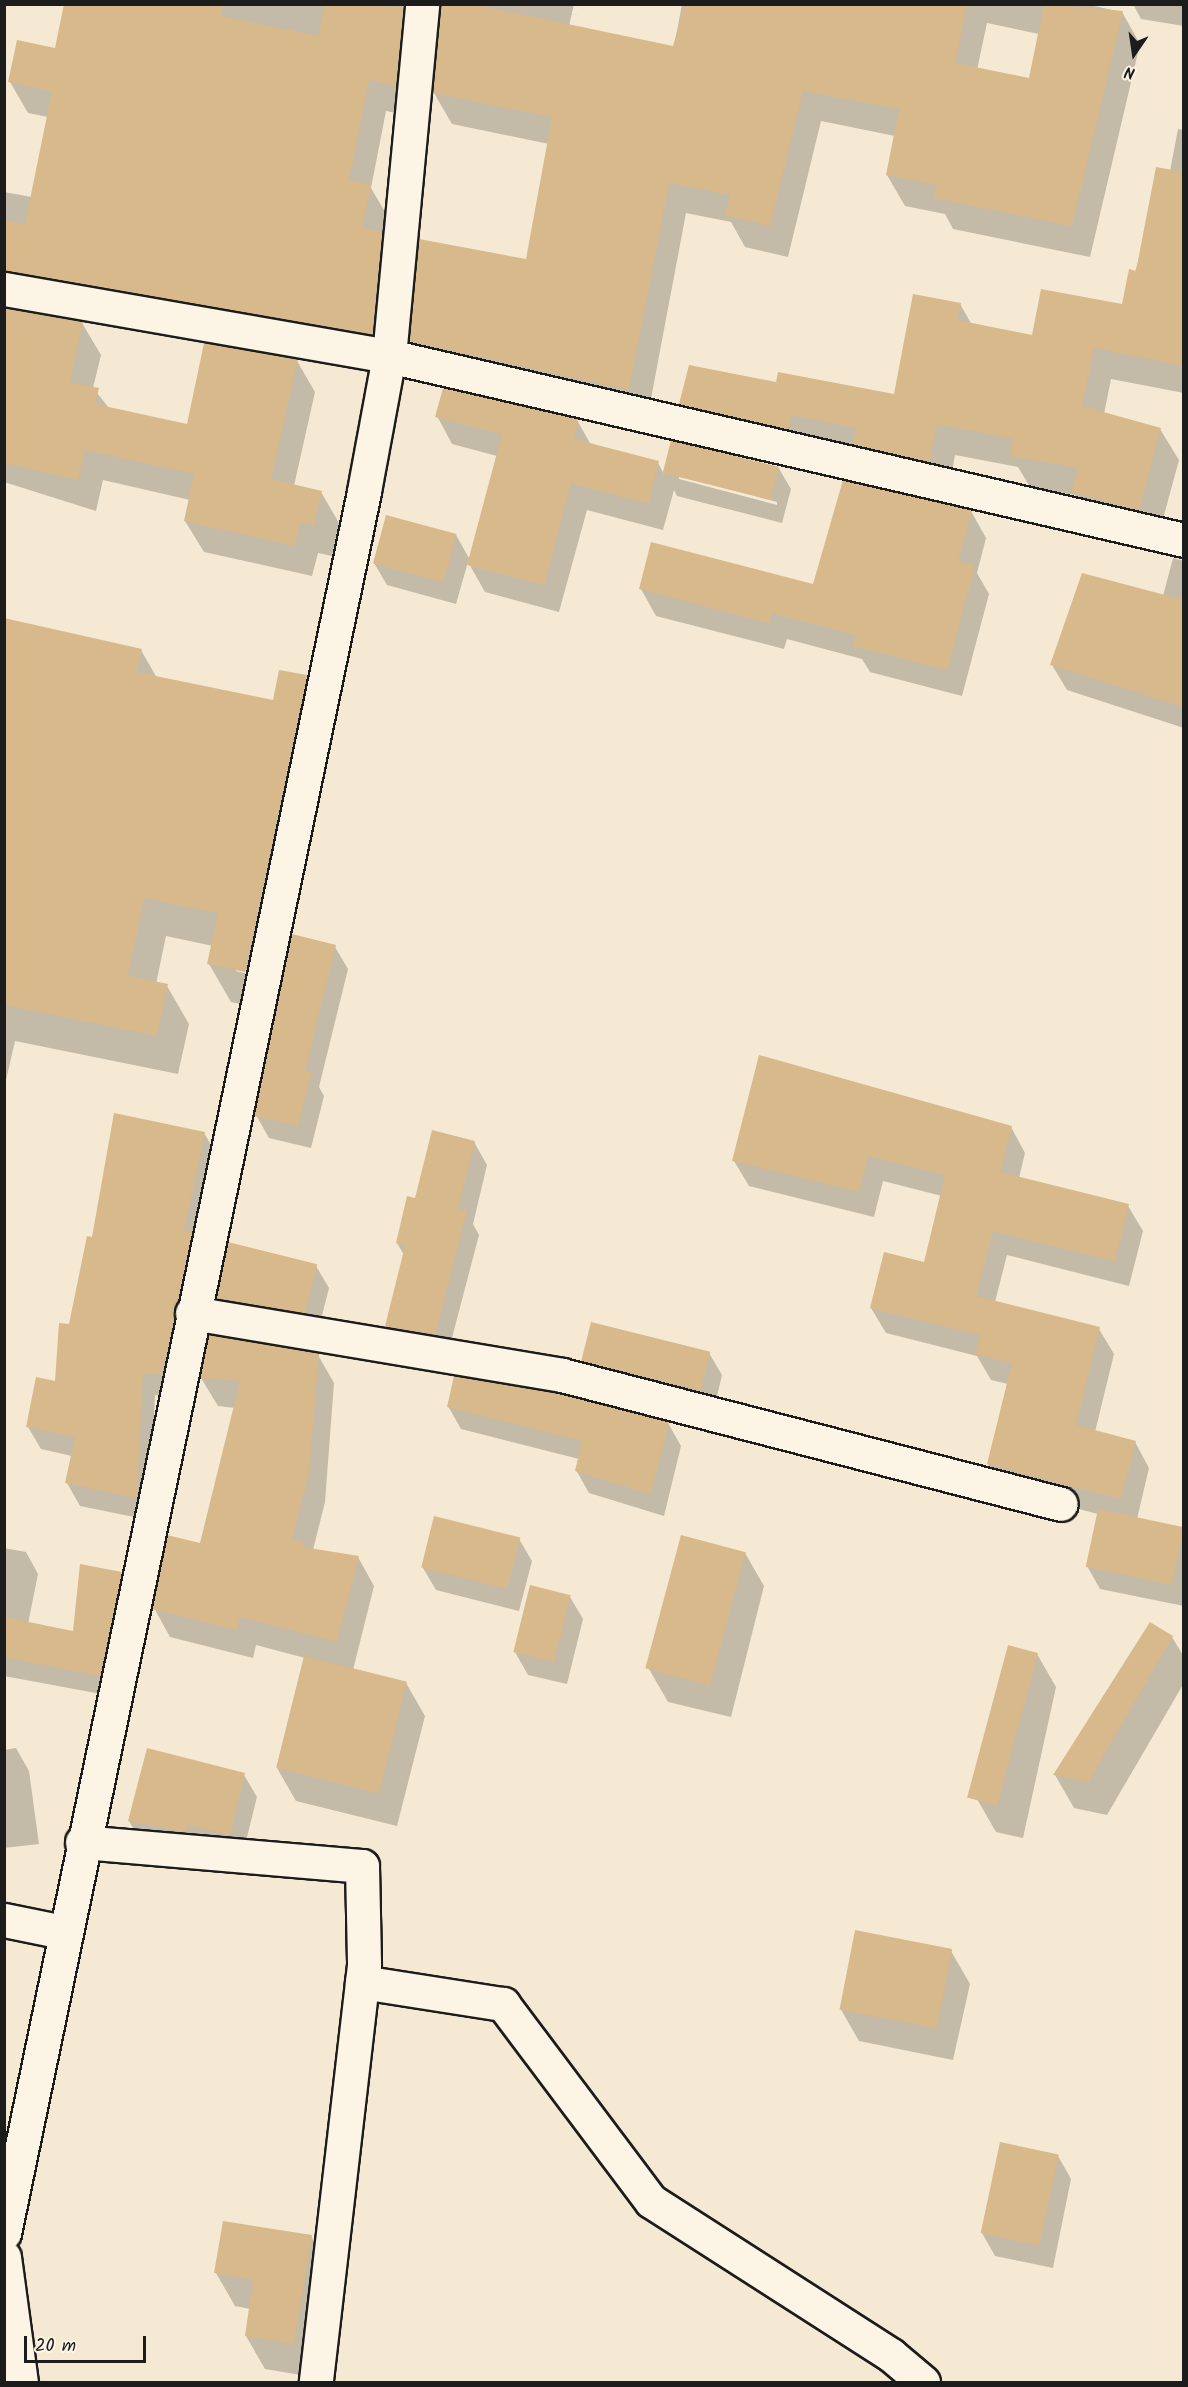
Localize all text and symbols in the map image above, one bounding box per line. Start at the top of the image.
north arrow [1104,24,1164,84]
text: N [1122,59,1138,85]
scale bar [27,2324,148,2362]
text: 20 m [35,2332,76,2361]

